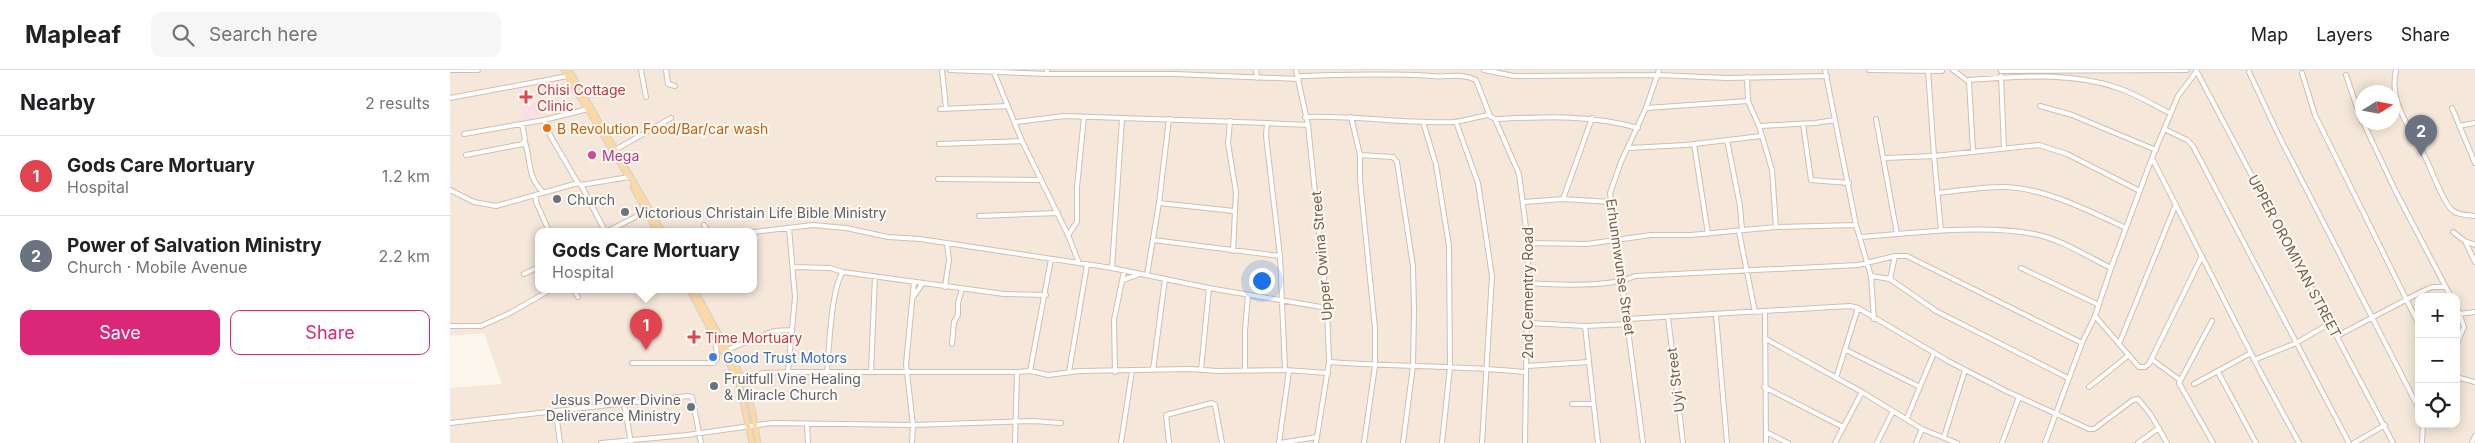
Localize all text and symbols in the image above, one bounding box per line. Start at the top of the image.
search box [151,12,501,57]
text: Mapleaf [25,20,121,49]
icon: search [169,21,197,49]
text: Search here [209,23,318,46]
text: Map [2251,24,2288,45]
text: Layers [2316,24,2373,45]
text: Share [2401,24,2450,45]
place label: Chisi Cottage Clinic [537,81,626,114]
north arrow [2355,85,2400,130]
text: Nearby [20,90,95,115]
marker: Chisi Cottage Clinic [519,90,533,104]
text: 2 results [365,93,430,113]
pin: 2 [2405,115,2437,156]
place label: B Revolution Food/Bar/car wash [557,120,768,137]
marker: B Revolution Food/Bar/car wash [541,122,553,134]
place label: Mega [602,147,639,164]
marker: Mega [586,149,598,161]
text: Gods Care Mortuary [67,154,255,177]
text: 1 [33,166,39,186]
text: 1.2 km [382,166,430,186]
street label: UPPER OROMIYAN STREET [2245,172,2345,340]
text: Hospital [67,177,129,197]
street label: Upper Owina Street [1307,190,1335,322]
place label: Church [567,191,615,208]
marker: Church [551,193,563,205]
street label: Erhunmwunse Street [1603,197,1639,337]
place label: Victorious Christain Life Bible Ministry [635,204,887,221]
marker: Victorious Christain Life Bible Ministry [619,206,631,218]
street label: 2nd Cementry Road [1519,227,1536,359]
popup [535,228,757,293]
text: Power of Salvation Ministry [67,234,322,257]
text: Gods Care Mortuary [552,239,740,262]
text: 2 [31,246,41,266]
text: 2.2 km [379,246,430,266]
text: Church · Mobile Avenue [67,257,247,277]
text: Hospital [552,262,614,282]
your location [1249,268,1275,294]
map controls [2415,293,2460,428]
button: + [2415,293,2460,338]
pin: 1 [630,309,662,350]
button: Save [20,310,220,355]
button: Share [230,310,430,355]
place label: Time Mortuary [705,329,803,346]
marker: Time Mortuary [687,330,701,344]
button: − [2415,338,2460,383]
street label: Uyi Street [1663,346,1687,413]
place label: Good Trust Motors [723,349,847,366]
marker: Good Trust Motors [707,351,719,363]
place label: Fruitfull Vine Healing & Miracle Church [724,370,861,403]
marker: Fruitfull Vine Healing & Miracle Church [708,380,720,392]
button: locate [2415,383,2460,428]
place label: Jesus Power Divine Deliverance Ministry [546,391,681,424]
marker: Jesus Power Divine Deliverance Ministry [685,401,697,413]

